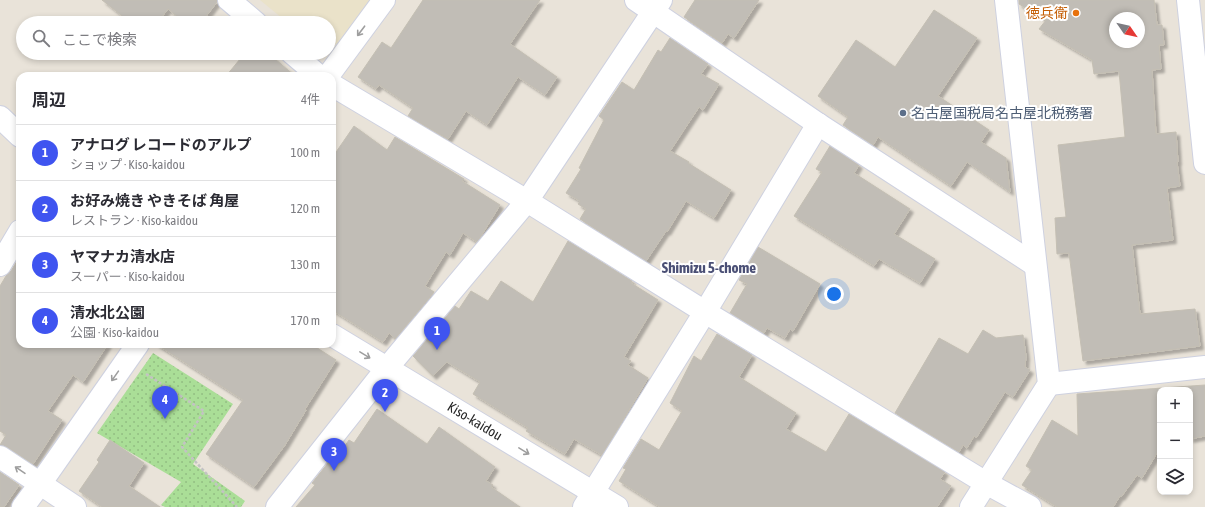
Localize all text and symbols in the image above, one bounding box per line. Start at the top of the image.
place label: 徳兵衛 [1026,5,1068,21]
marker: 徳兵衛 [1071,8,1081,18]
north arrow [1109,12,1145,48]
search box [16,16,336,60]
one-way arrow [357,26,365,37]
icon: search [30,27,52,49]
text: ここで検索 [62,31,137,48]
text: 周辺 [32,90,66,110]
text: 4件 [301,92,320,107]
place label: 名古屋国税局名古屋北税務署 [911,105,1093,121]
marker: 名古屋国税局名古屋北税務署 [898,108,908,118]
text: アナログ レコードのアルプ [70,136,252,153]
text: 1 [42,145,48,160]
text: 100 m [291,145,320,160]
text: ショップ · Kiso-kaidou [70,157,185,172]
text: お好み焼き やきそば 角屋 [70,192,239,209]
text: 2 [42,201,48,216]
text: 120 m [291,201,320,216]
text: レストラン · Kiso-kaidou [70,213,198,228]
text: ヤマナカ清水店 [70,248,175,265]
text: 3 [42,257,48,272]
text: 130 m [291,257,320,272]
district label: Shimizu 5-chome [662,259,756,276]
text: スーパー · Kiso-kaidou [70,269,185,284]
your location [824,284,844,304]
text: 清水北公園 [70,304,145,321]
text: 4 [42,313,48,328]
text: 170 m [291,313,320,328]
pin: 1 [424,317,450,350]
text: 公園 · Kiso-kaidou [70,325,159,340]
one-way arrow [359,351,371,359]
one-way arrow [111,370,119,381]
pin: 2 [372,379,398,412]
pin: 4 [152,386,178,419]
map controls [1157,387,1193,495]
button: + [1157,387,1193,423]
street label: Kiso-kaidou [445,398,505,444]
button: − [1157,423,1193,459]
pin: 3 [321,438,347,471]
one-way arrow [518,448,530,456]
button: layers [1157,459,1193,495]
one-way arrow [14,466,25,474]

